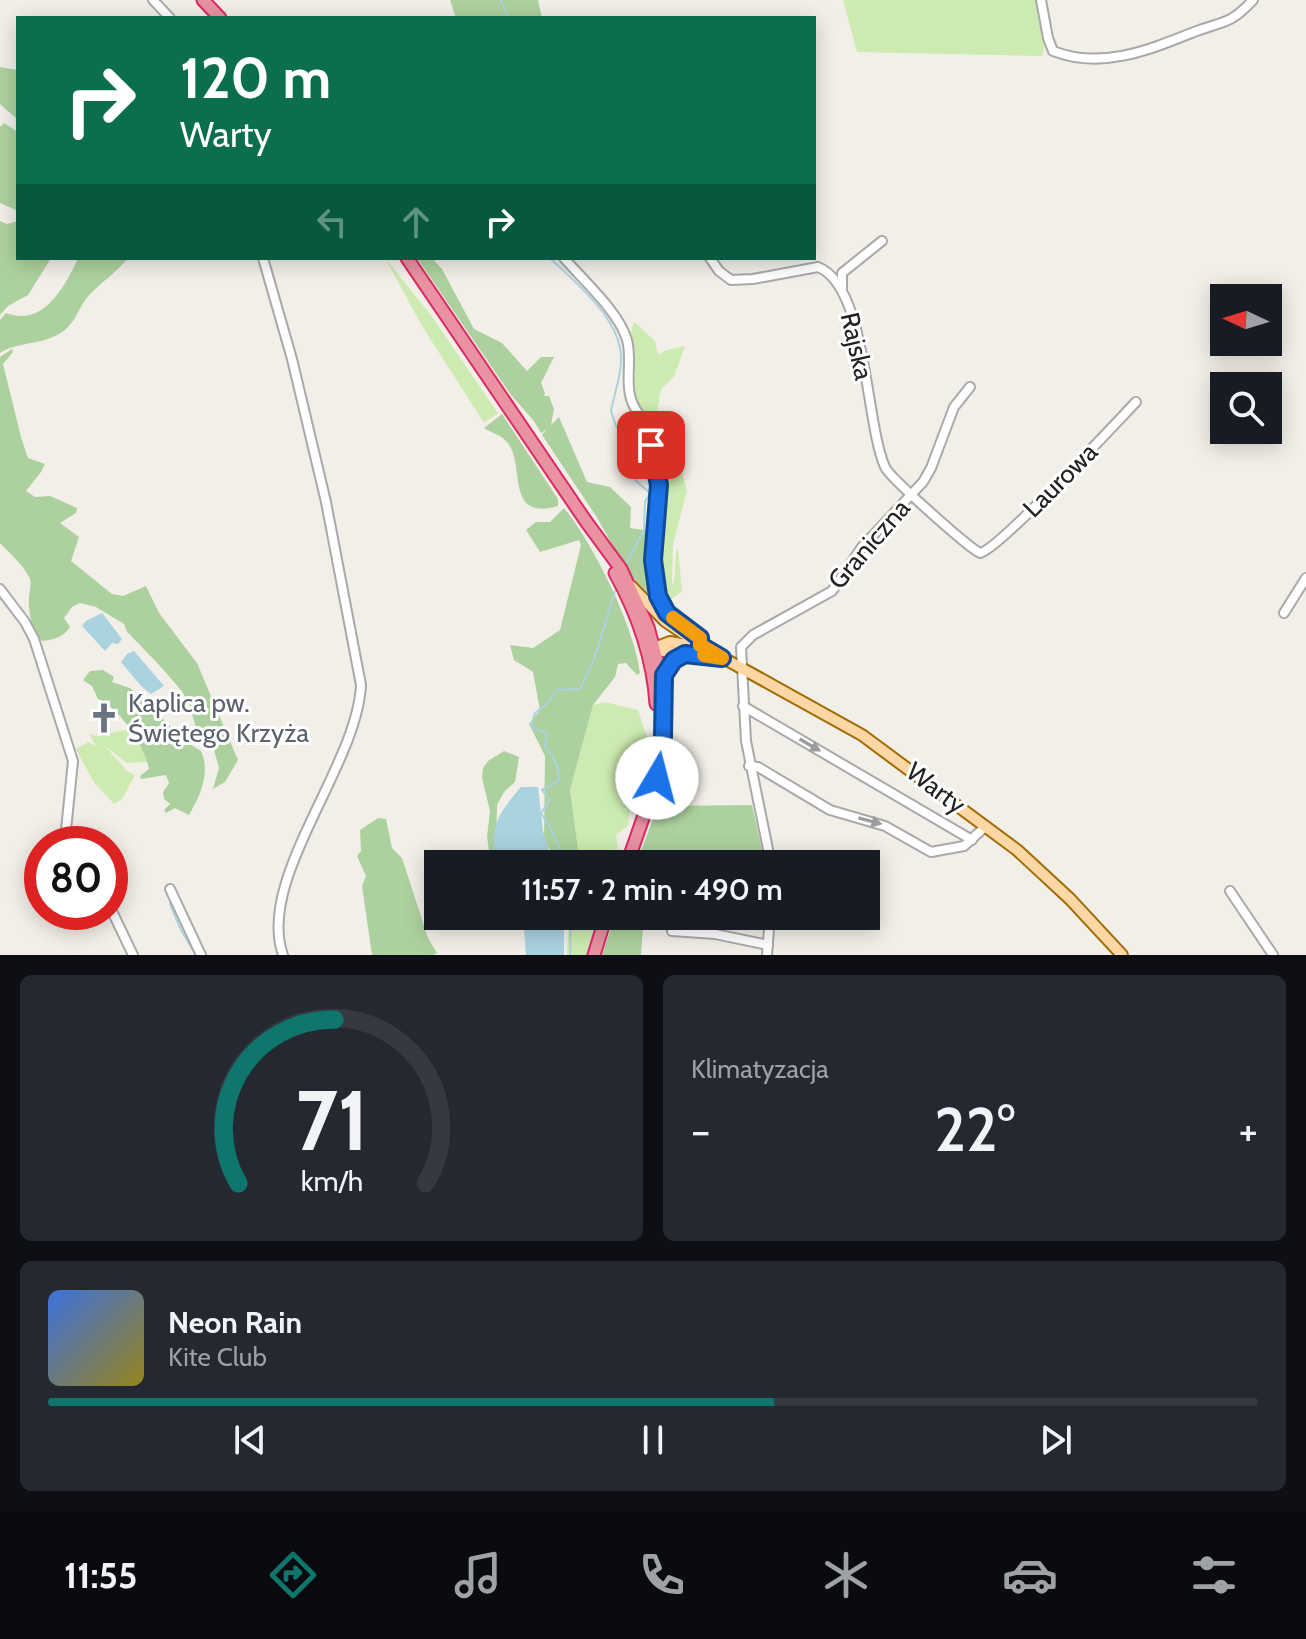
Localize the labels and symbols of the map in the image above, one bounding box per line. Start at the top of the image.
north arrow [1210,284,1282,356]
street label: Rajska [834,309,880,383]
pin [617,411,685,479]
street label: Laurowa [1016,436,1104,524]
street label: Graniczna [821,492,917,596]
place label: Kaplica pw. Świętego Krzyża [128,687,309,749]
church icon: Kaplica pw. Świętego Krzyża [87,701,121,735]
position arrow [615,736,699,820]
one-way arrow [799,738,821,752]
street label: Warty [900,755,972,821]
one-way arrow [858,815,882,828]
speed limit sign: 80 [24,826,128,930]

